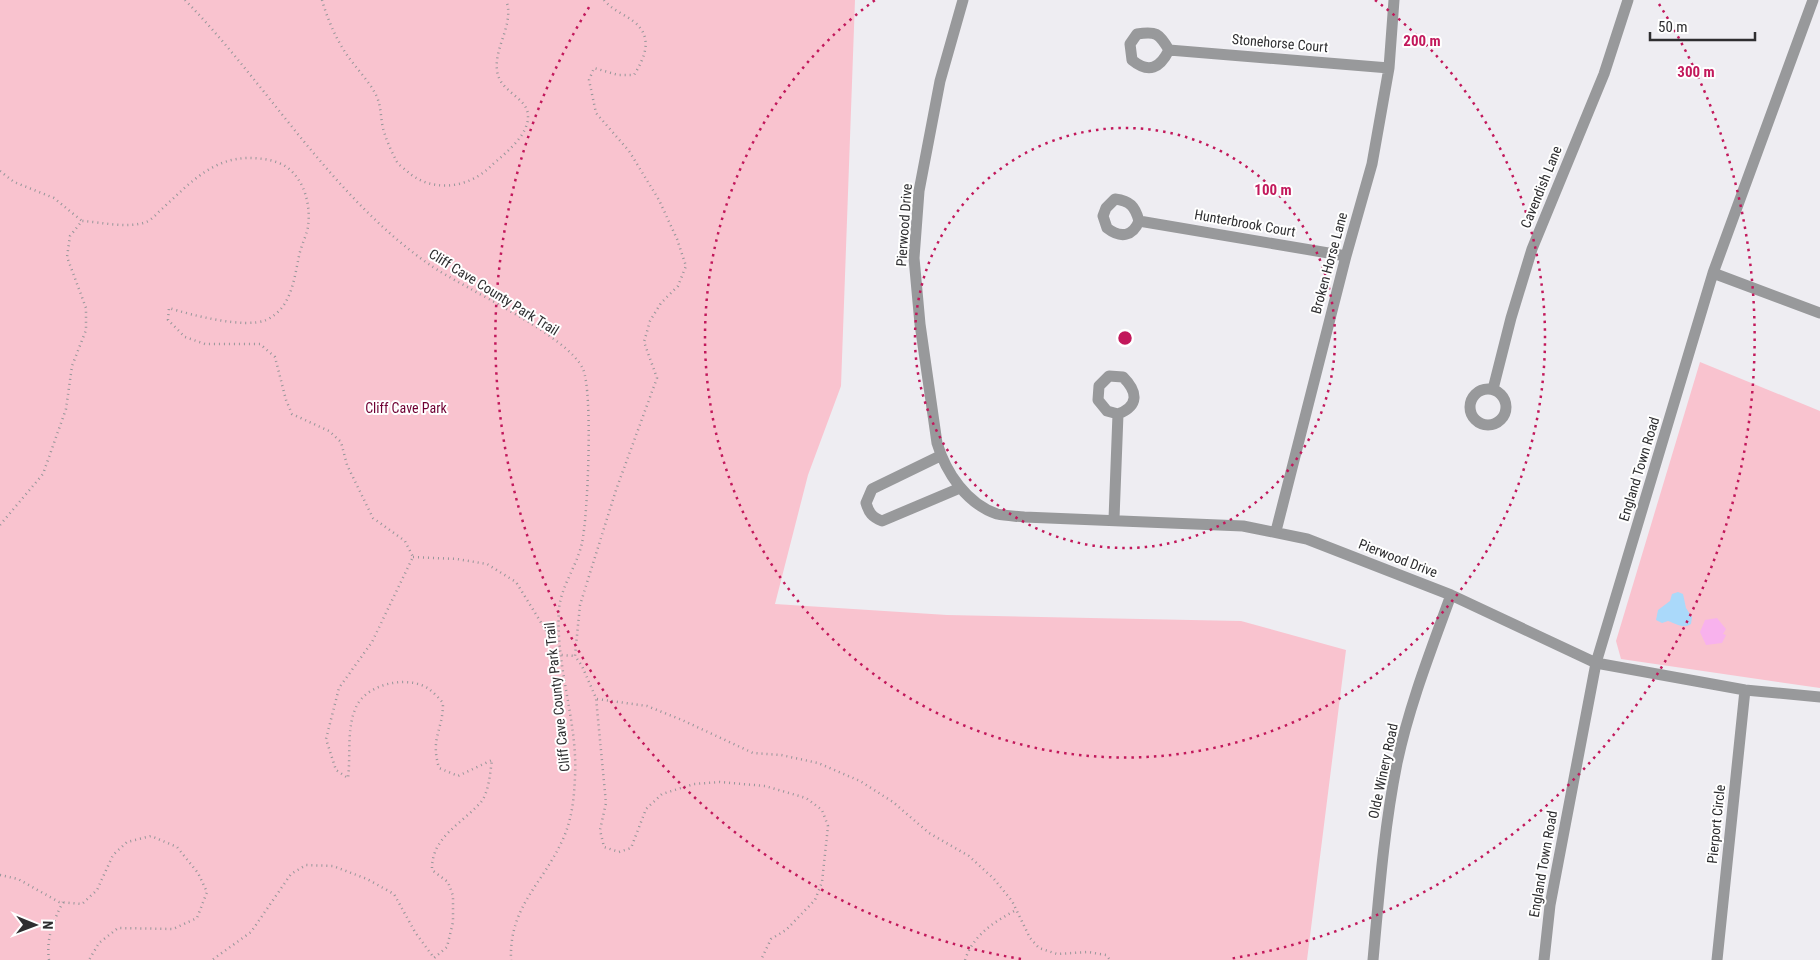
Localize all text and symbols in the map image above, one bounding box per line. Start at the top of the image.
scale bar [1650,10,1755,42]
text: 50 m [1658,18,1688,36]
street label: Stonehorse Court [1231,31,1329,55]
text: 200 m [1403,32,1441,50]
text: 300 m [1677,63,1715,81]
street label: Cavendish Lane [1517,143,1565,230]
text: 100 m [1254,181,1292,199]
street label: Pierwood Drive [893,183,915,267]
street label: Hunterbrook Court [1193,206,1297,240]
street label: Broken Horse Lane [1308,210,1350,315]
street label: Cliff Cave County Park Trail [426,245,562,339]
centre of rings [1116,329,1134,347]
park label: Cliff Cave Park [365,400,447,416]
street label: England Town Road [1616,415,1662,523]
street label: Pierwood Drive [1356,536,1440,581]
street label: Cliff Cave County Park Trail [541,621,573,773]
street label: Olde Winery Road [1365,722,1401,820]
street label: Pierport Circle [1704,783,1728,864]
street label: England Town Road [1526,809,1560,919]
north arrow [10,900,60,950]
text: N [40,921,56,930]

